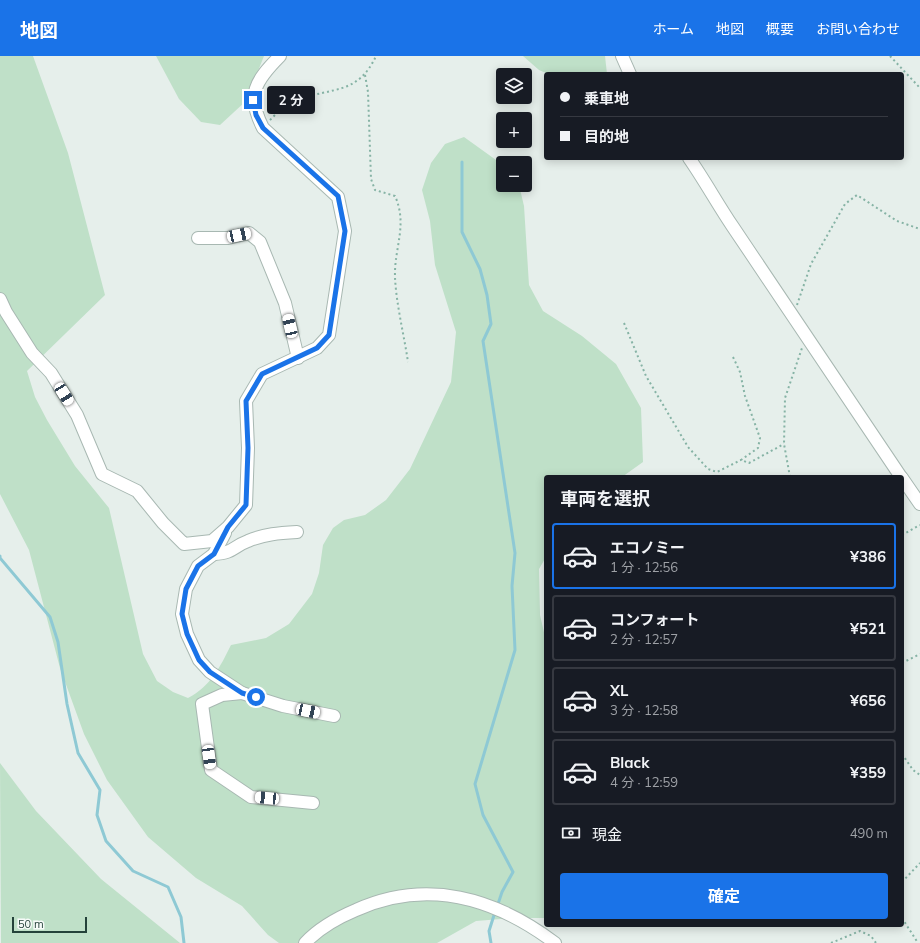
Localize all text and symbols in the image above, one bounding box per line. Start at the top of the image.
text: 地図 [20,18,58,42]
text: ホーム [652,20,694,38]
text: 地図 [716,20,744,38]
text: 概要 [766,20,794,38]
text: お問い合わせ [816,20,900,38]
map controls [496,68,532,192]
button: layers [496,68,532,104]
callout: 2 分 [267,86,315,114]
text: 乗車地 [584,89,629,108]
route end [244,91,262,109]
text: 2 分 [279,92,303,108]
button: + [496,112,532,148]
text: 目的地 [584,127,629,146]
button: − [496,156,532,192]
car [226,227,252,243]
car [281,313,299,339]
car [53,381,75,407]
text: 車両を選択 [560,487,650,510]
icon: car [562,538,598,574]
text: エコノミー [610,538,685,557]
text: ¥386 [850,547,886,566]
text: 1 分 · 12:56 [610,559,678,575]
icon: car [562,610,598,646]
text: コンフォート [610,610,700,629]
text: ¥521 [850,619,886,638]
text: 2 分 · 12:57 [610,631,678,647]
text: XL [610,681,628,700]
icon: car [562,682,598,718]
route start [247,688,265,706]
text: ¥656 [850,691,886,710]
text: 3 分 · 12:58 [610,702,678,718]
car [295,703,321,719]
car [201,744,217,770]
text: Black [610,753,649,772]
icon: car [562,754,598,790]
text: ¥359 [850,763,886,782]
text: 4 分 · 12:59 [610,774,678,790]
car [255,791,279,805]
icon: cash [560,822,582,844]
text: 現金 [592,825,622,844]
text: 490 m [850,825,888,841]
button: 確定 [560,873,888,919]
scale bar [12,915,87,934]
text: 50 m [18,917,44,931]

